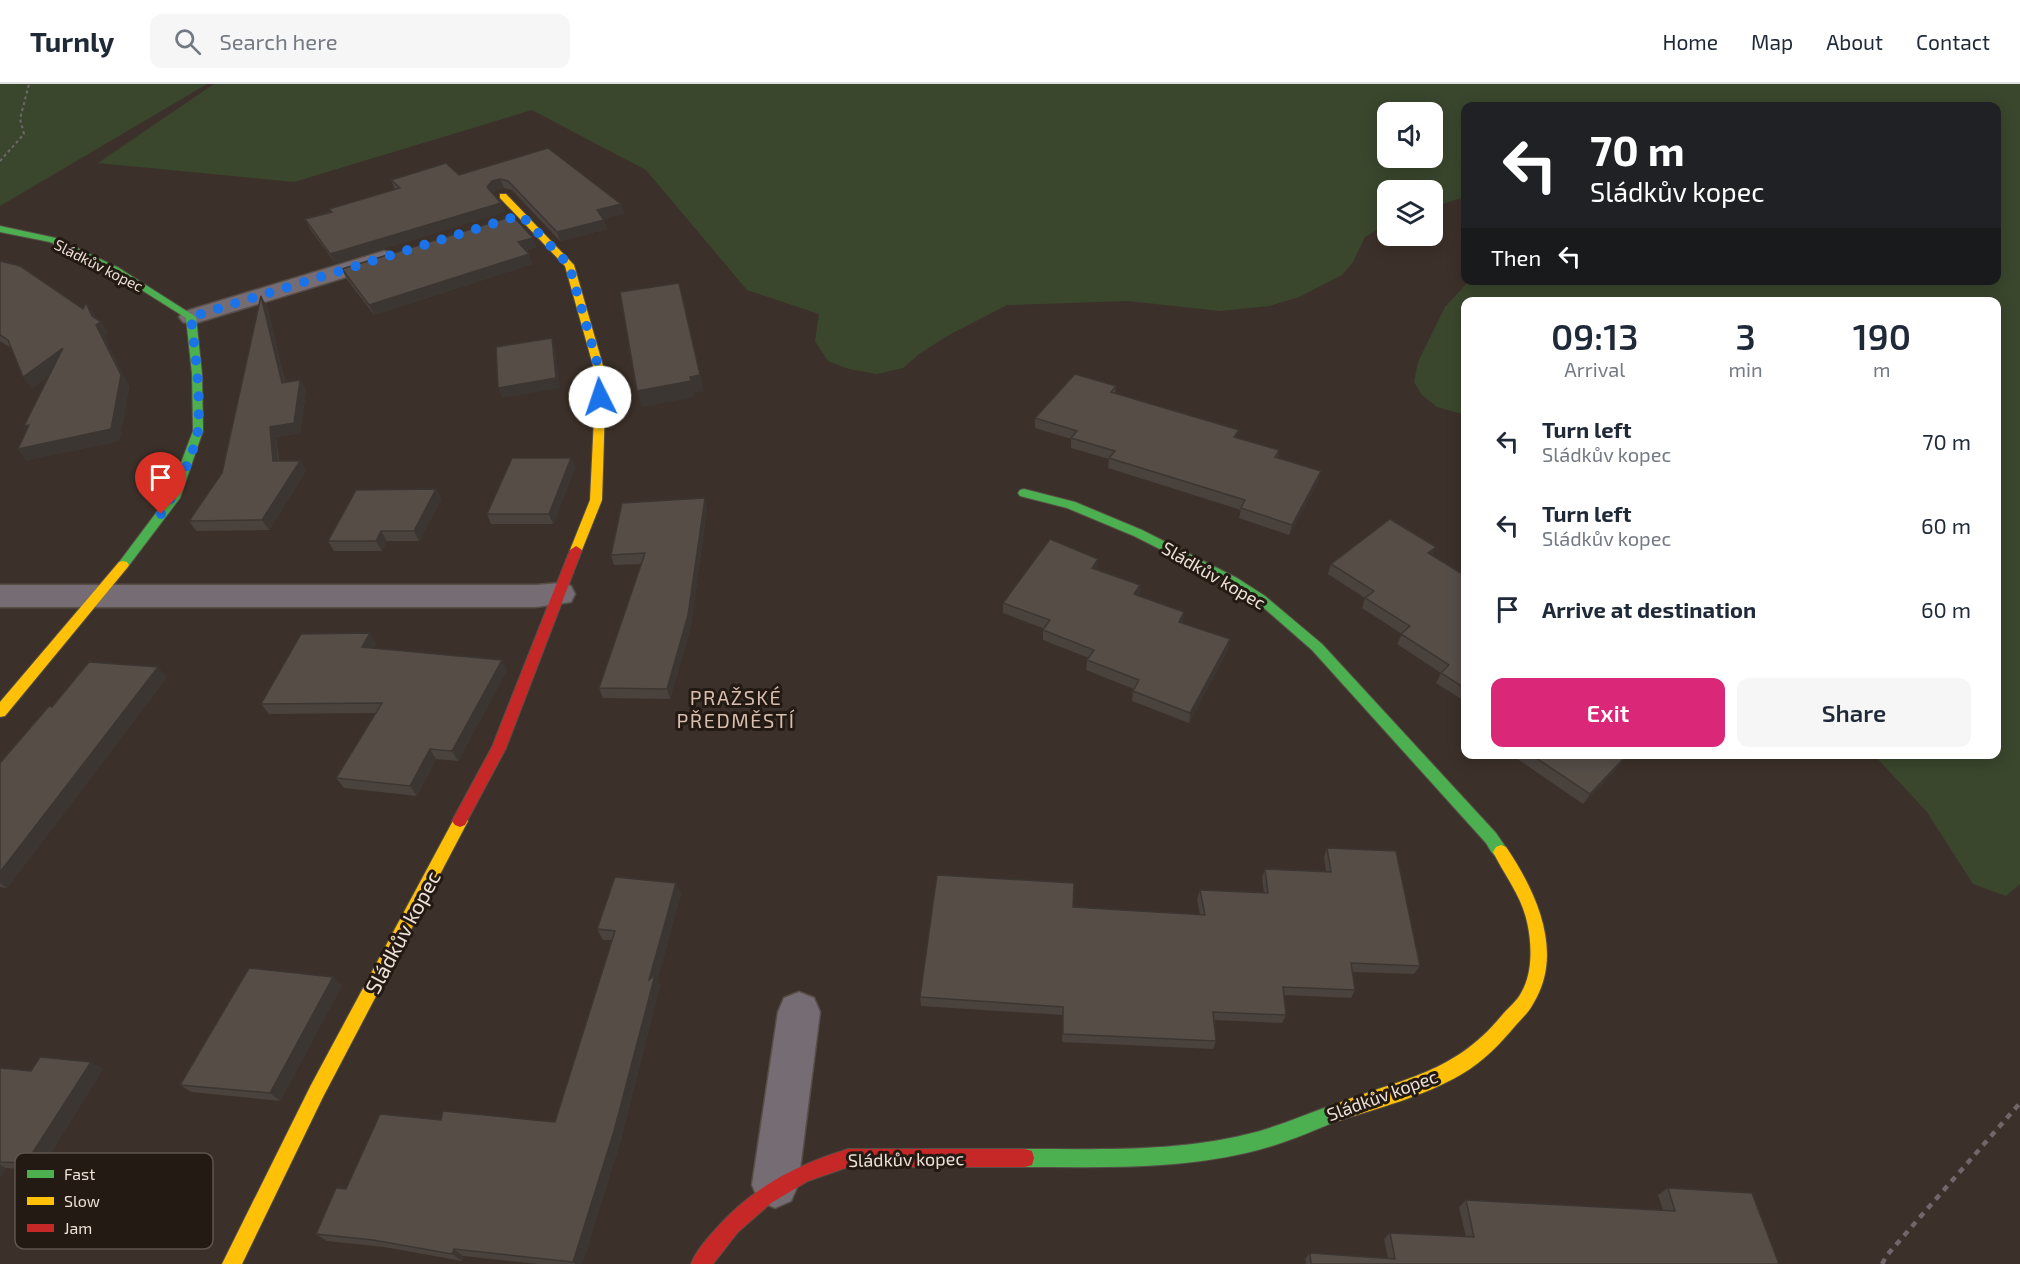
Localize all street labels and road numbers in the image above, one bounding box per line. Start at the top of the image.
street label: Sládkův kopec [52,235,146,295]
street label: Sládkův kopec [1158,536,1270,614]
street label: Sládkův kopec [359,866,445,998]
street label: Sládkův kopec [1324,1065,1441,1125]
street label: Sládkův kopec [848,1147,964,1171]

